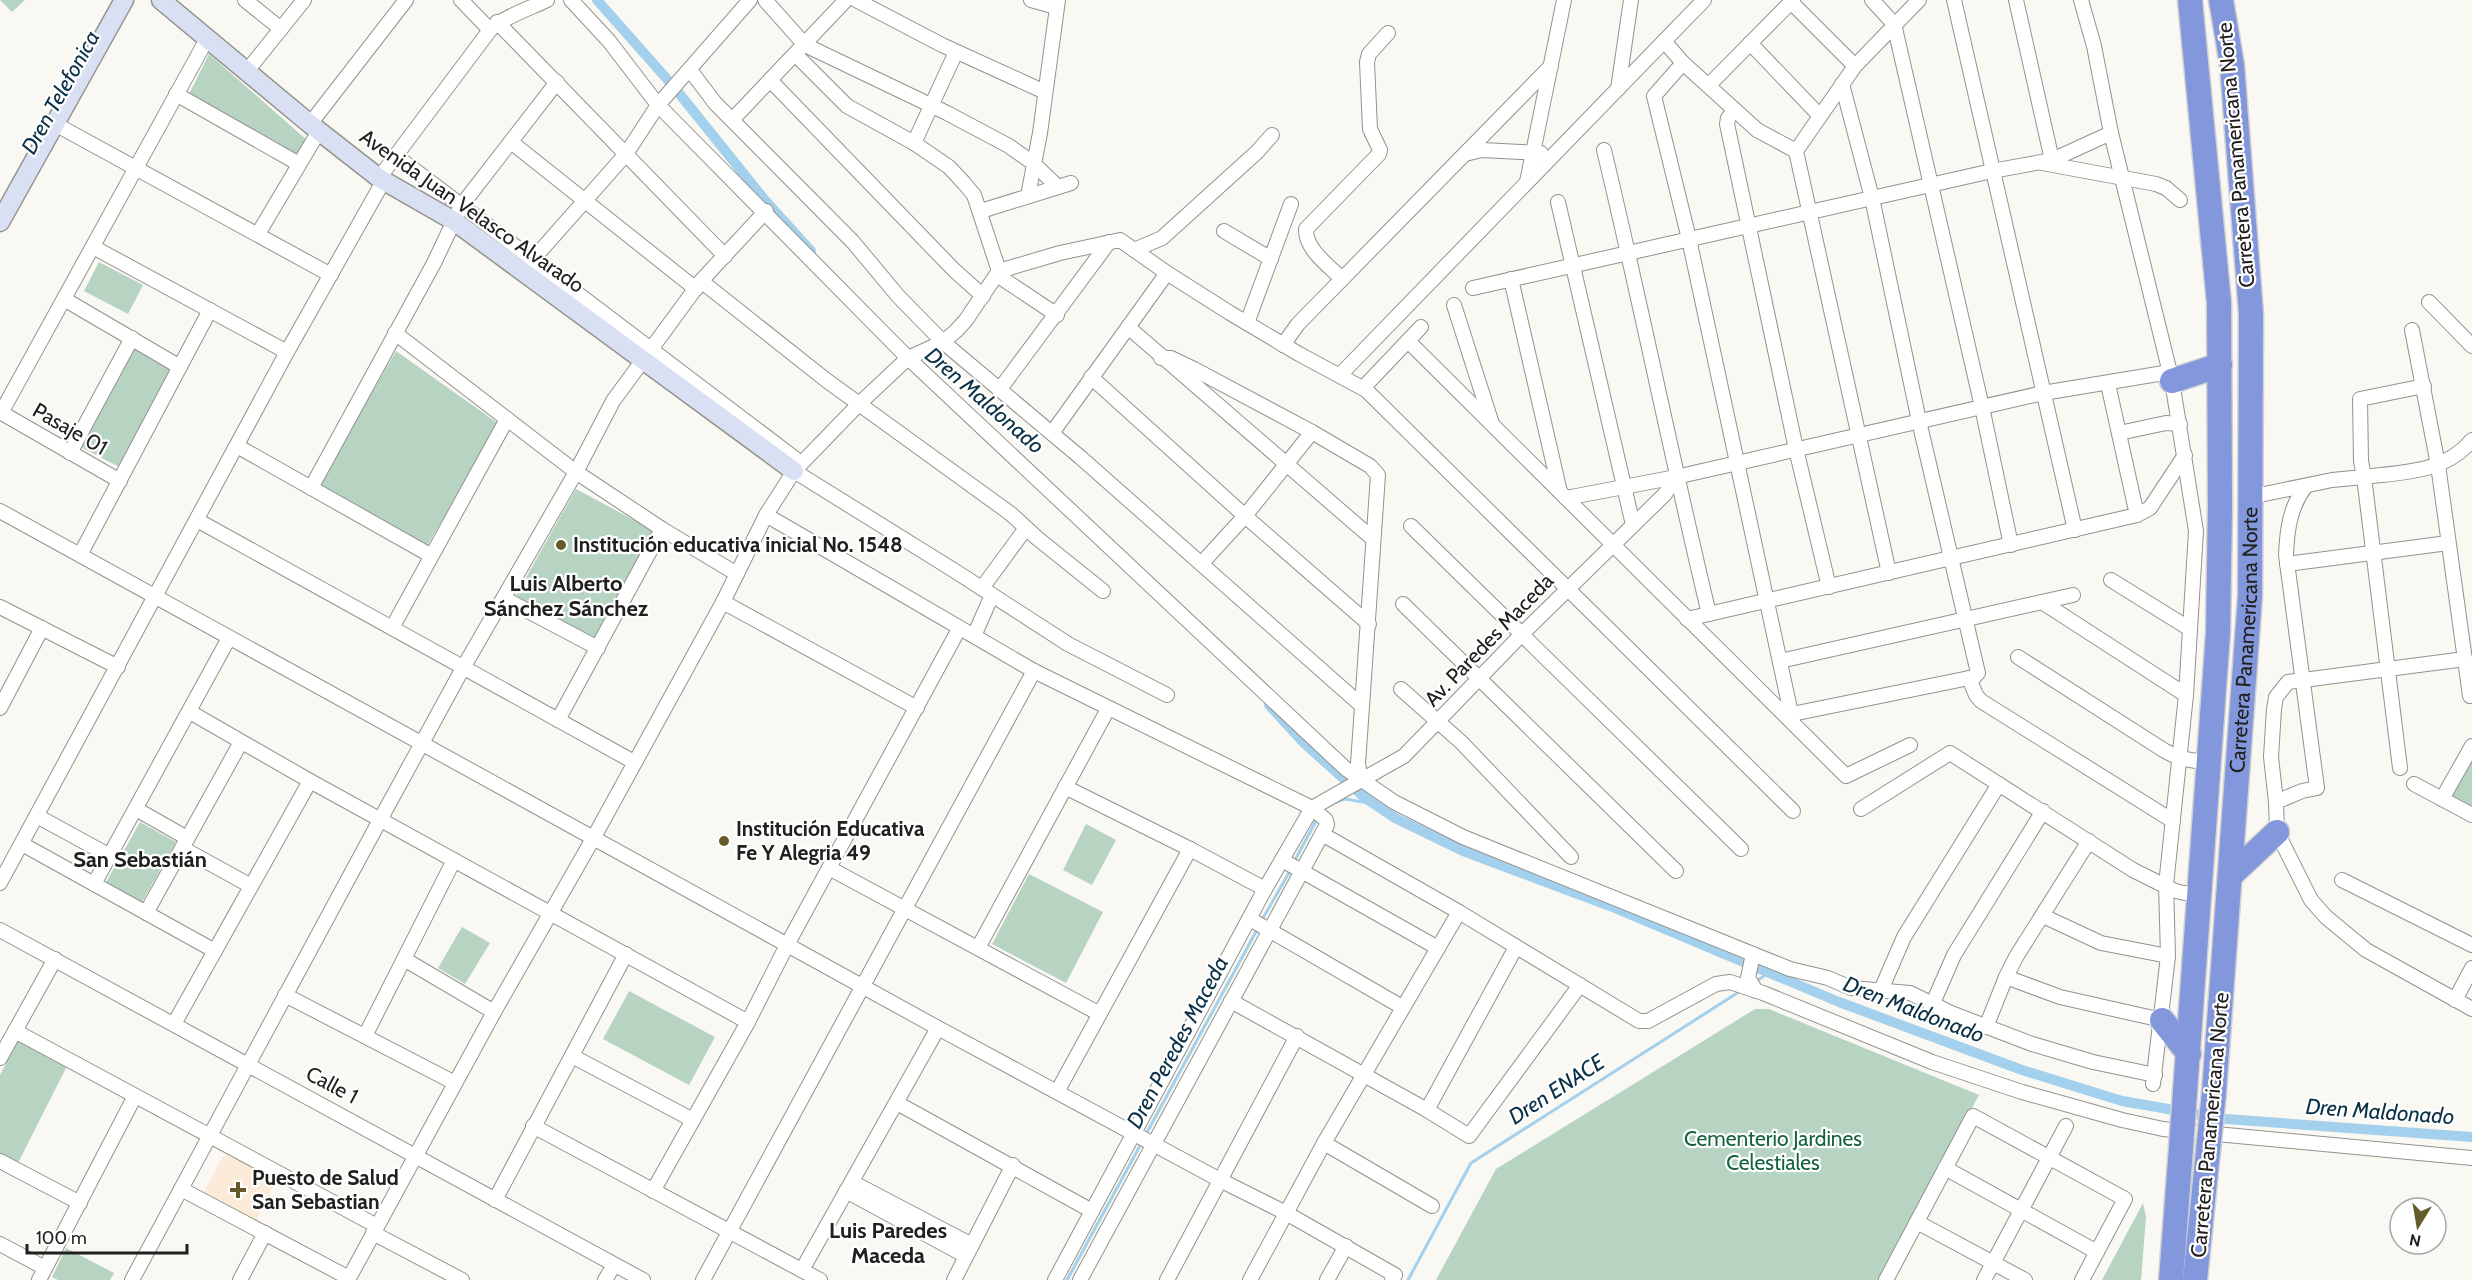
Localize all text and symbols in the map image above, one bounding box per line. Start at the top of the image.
street label: Carretera Panamericana Norte [2211,21,2260,289]
water label: Dren Telefonica [15,26,105,159]
street label: Avenida Juan Velasco Alvarado [355,124,589,298]
water label: Dren Maldonado [920,341,1050,459]
street label: Pasaje 01 [28,397,112,461]
street label: Carretera Panamericana Norte [2224,507,2262,774]
place label: Institución educativa inicial No. 1548 [573,532,903,557]
marker: Institución educativa inicial No. 1548 [554,538,568,552]
street label: Av. Paredes Maceda [1419,568,1558,711]
district label: Luis Alberto Sánchez Sánchez [484,570,649,622]
place label: Institución Educativa Fe Y Alegria 49 [736,816,925,865]
marker: Institución Educativa Fe Y Alegria 49 [717,834,731,848]
district label: San Sebastián [73,846,207,873]
water label: Dren Peredes Maceda [1121,952,1234,1133]
water label: Dren Maldonado [1839,970,1988,1049]
street label: Carretera Panamericana Norte [2185,991,2234,1259]
water label: Dren ENACE [1503,1048,1610,1130]
street label: Calle 1 [302,1061,362,1109]
water label: Dren Maldonado [2305,1093,2455,1130]
park label: Cementerio Jardines Celestiales [1684,1126,1862,1175]
place label: Puesto de Salud San Sebastian [252,1165,399,1214]
marker: Puesto de Salud San Sebastian [229,1181,247,1199]
north arrow [2388,1196,2448,1256]
scale bar [27,1217,188,1255]
district label: Luis Paredes Maceda [829,1217,947,1269]
text: 100 m [36,1227,87,1249]
text: N [2408,1230,2423,1251]

